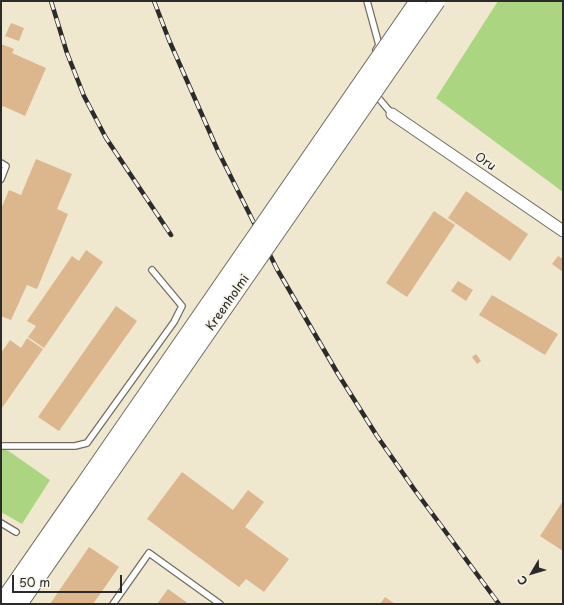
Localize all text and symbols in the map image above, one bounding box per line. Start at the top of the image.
street label: Oru [472,150,498,174]
street label: Kreenholmi [203,272,253,334]
north arrow [512,553,552,593]
scale bar [14,567,124,593]
text: С [513,572,531,589]
text: 50 m [19,573,50,591]

